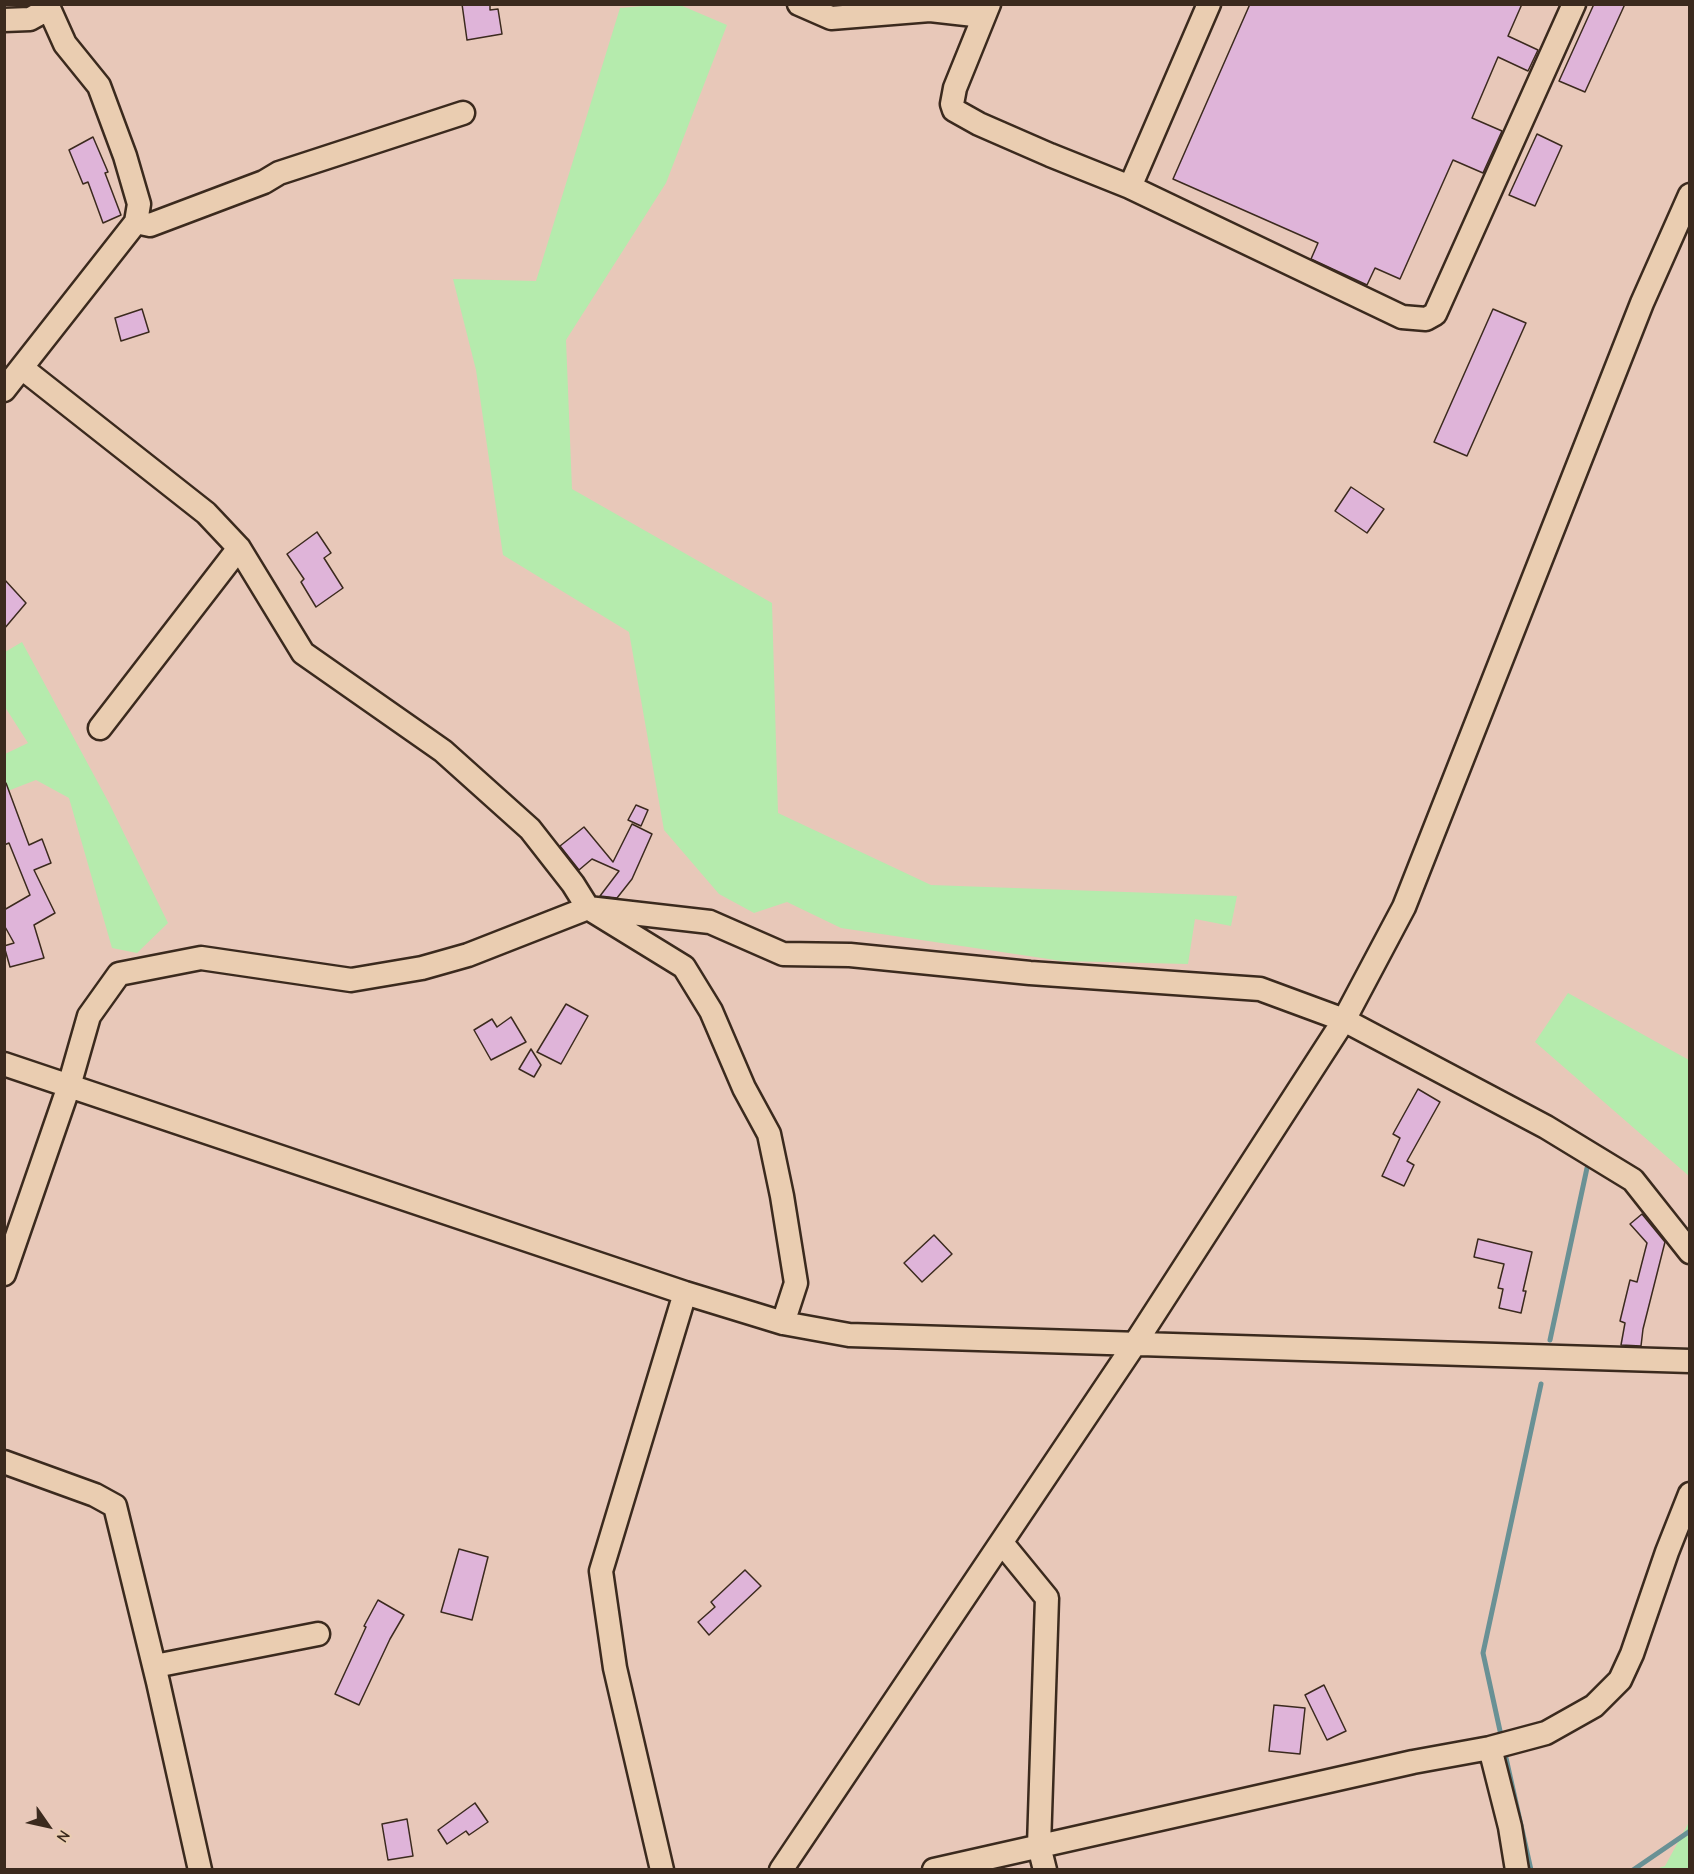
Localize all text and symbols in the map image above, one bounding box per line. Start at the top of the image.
north arrow [18,1796,78,1856]
text: N [53,1827,73,1845]

